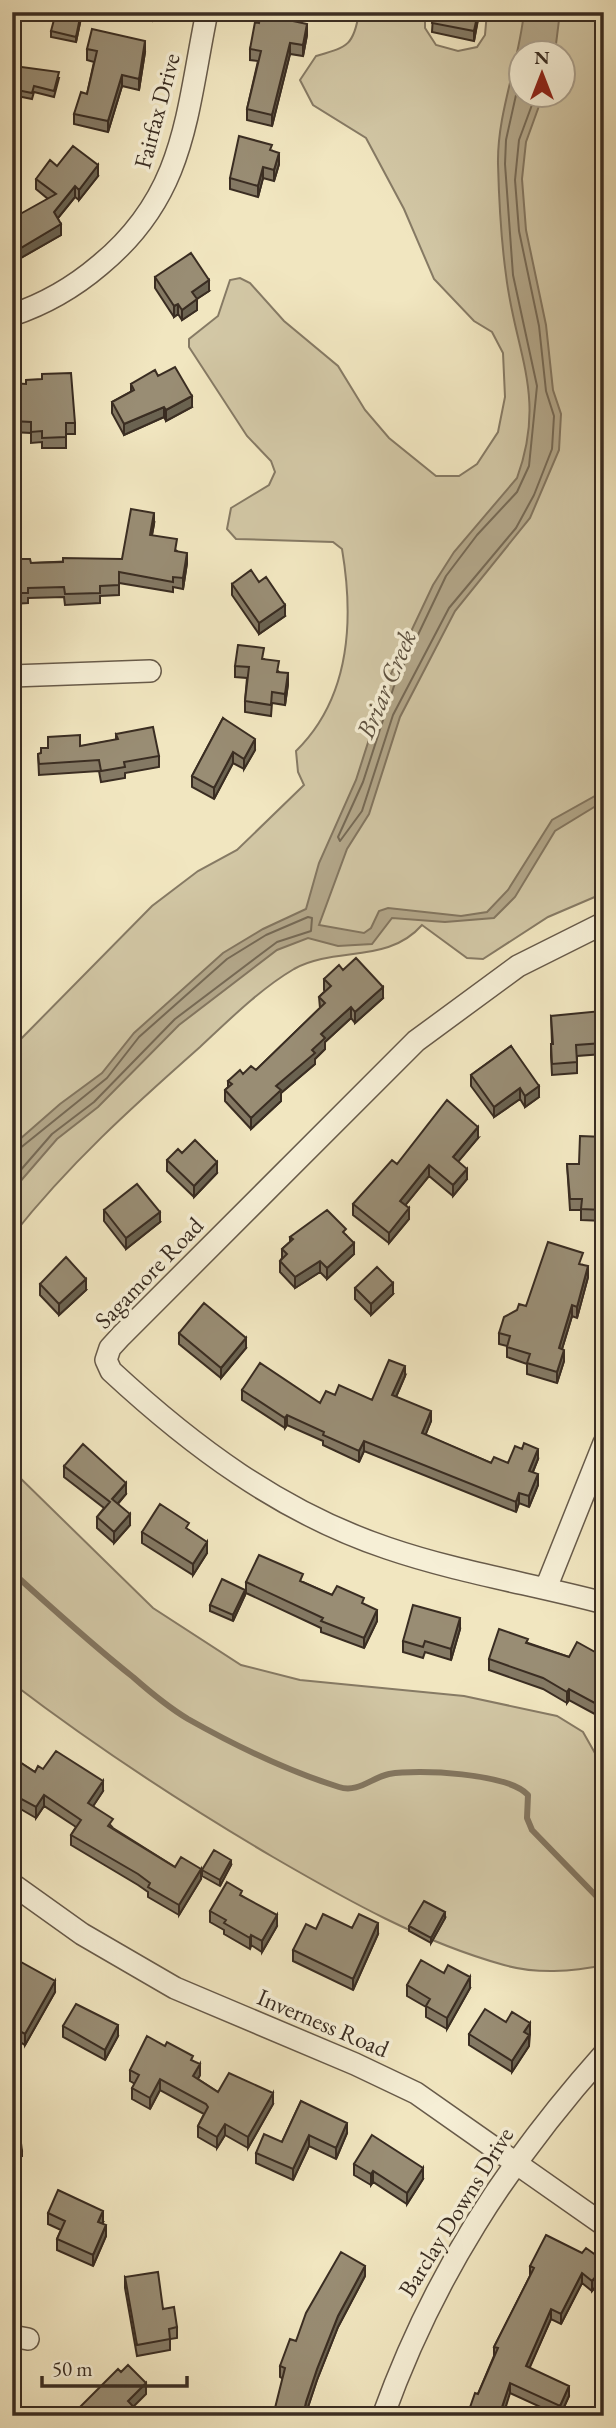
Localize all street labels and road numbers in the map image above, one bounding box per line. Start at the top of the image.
street label: Fairfax Drive [126,50,187,172]
street label: Sagamore Road [88,1210,210,1335]
street label: Inverness Road [253,1981,395,2065]
street label: Barclay Downs Drive [391,2121,520,2302]

